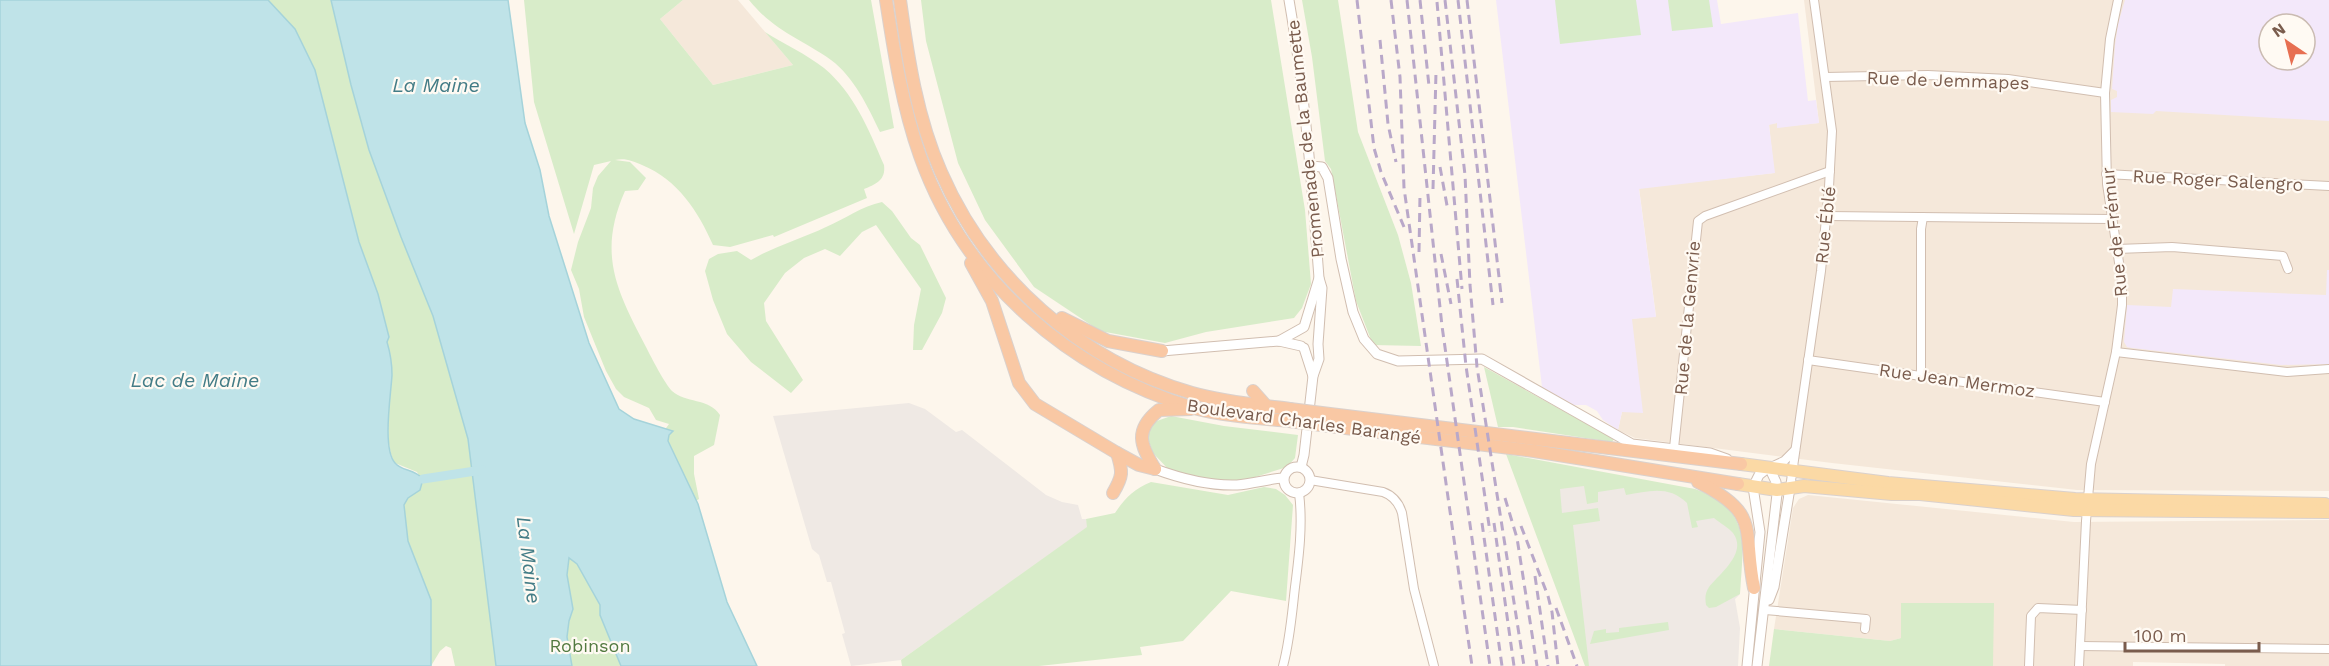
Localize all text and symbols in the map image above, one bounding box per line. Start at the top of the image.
north arrow [2257,12,2317,72]
street label: Promenade de la Baumette [1282,19,1328,259]
text: N [2268,19,2289,41]
street label: Rue de Jemmapes [1866,67,2030,93]
water label: La Maine [392,73,480,97]
street label: Rue Roger Salengro [2132,165,2304,195]
street label: Rue de Frémur [2097,166,2131,298]
street label: Rue Éblé [1810,185,1840,265]
street label: Rue de la Genvrie [1670,240,1704,396]
street label: Rue Jean Mermoz [1878,359,2036,401]
water label: Lac de Maine [131,368,259,392]
street label: Boulevard Charles Barangé [1186,394,1422,448]
water label: La Maine [512,515,546,605]
scale bar [2125,615,2258,653]
text: 100 m [2134,625,2187,646]
park label: Robinson [549,635,631,656]

